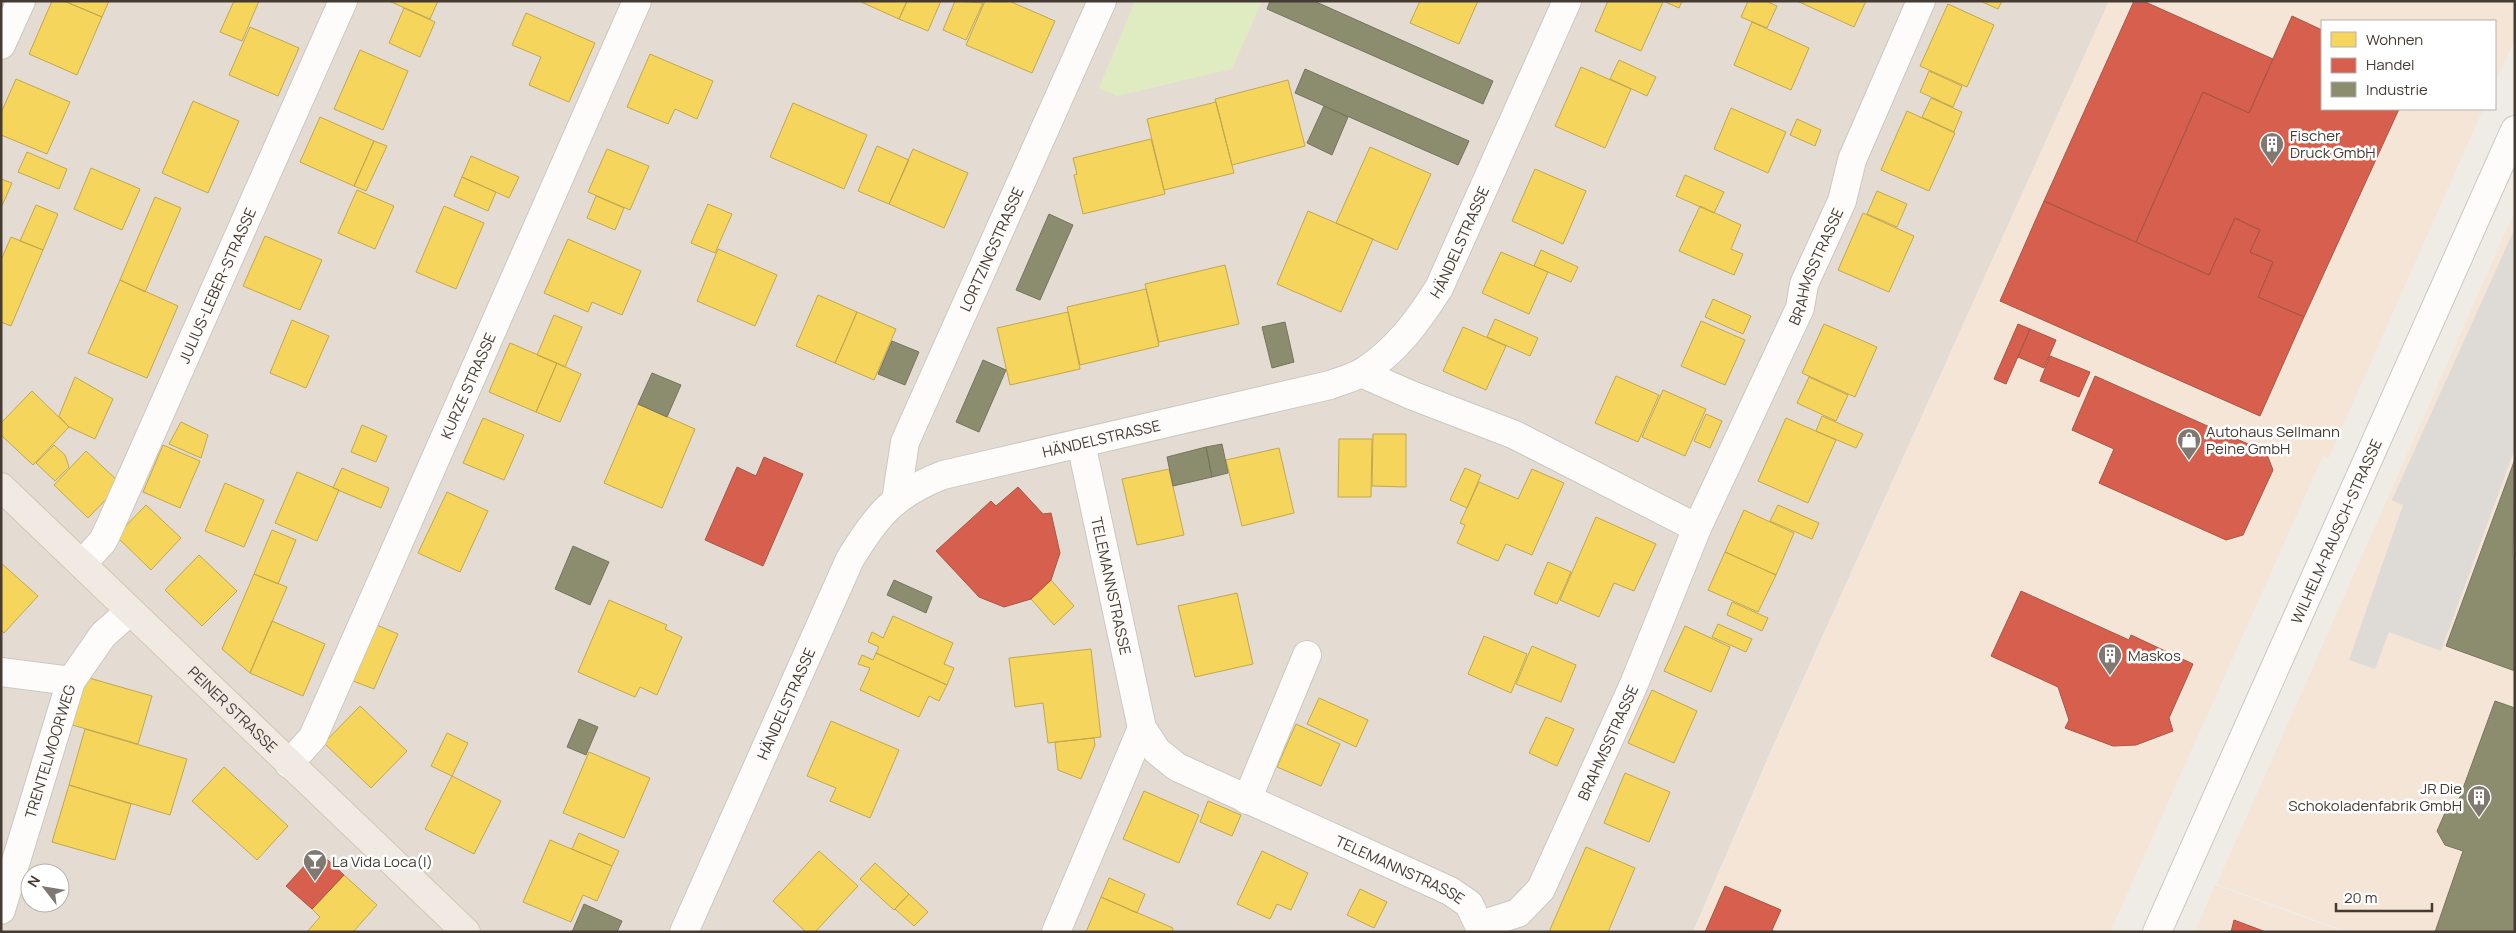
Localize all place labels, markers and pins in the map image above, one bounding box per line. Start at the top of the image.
place label: Fischer Druck GmbH [2290,125,2376,163]
building icon: Fischer Druck GmbH [2259,131,2285,165]
place label: Autohaus Sellmann Peine GmbH [2206,421,2340,459]
shop icon: Autohaus Sellmann Peine GmbH [2176,427,2202,461]
building icon: Maskos [2097,642,2123,676]
place label: Maskos [2128,645,2181,666]
place label: JR Die Schokoladenfabrik GmbH [2288,778,2462,816]
building icon: JR Die Schokoladenfabrik GmbH [2466,784,2492,818]
bar icon: La Vida Loca(l) [302,848,328,882]
place label: La Vida Loca(l) [332,851,433,872]

